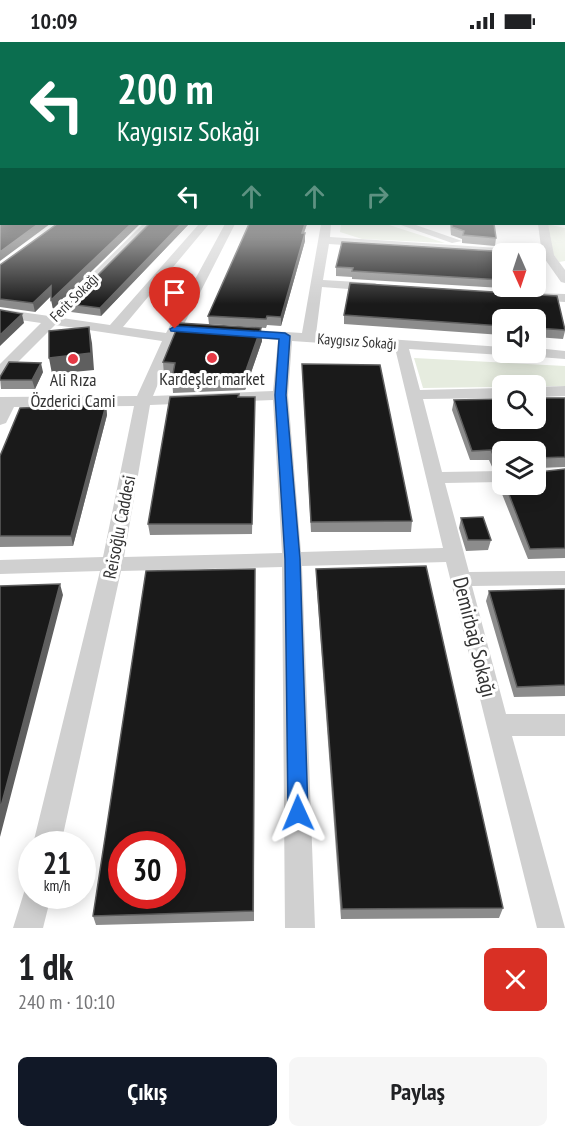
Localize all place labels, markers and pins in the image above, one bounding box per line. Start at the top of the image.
pin [149,267,200,329]
marker: Kardeşler market [205,351,219,365]
marker: Ali Rıza Özderici Cami [66,352,80,366]
place label: Kardeşler market [159,367,265,390]
place label: Ali Rıza Özderici Cami [30,368,116,412]

